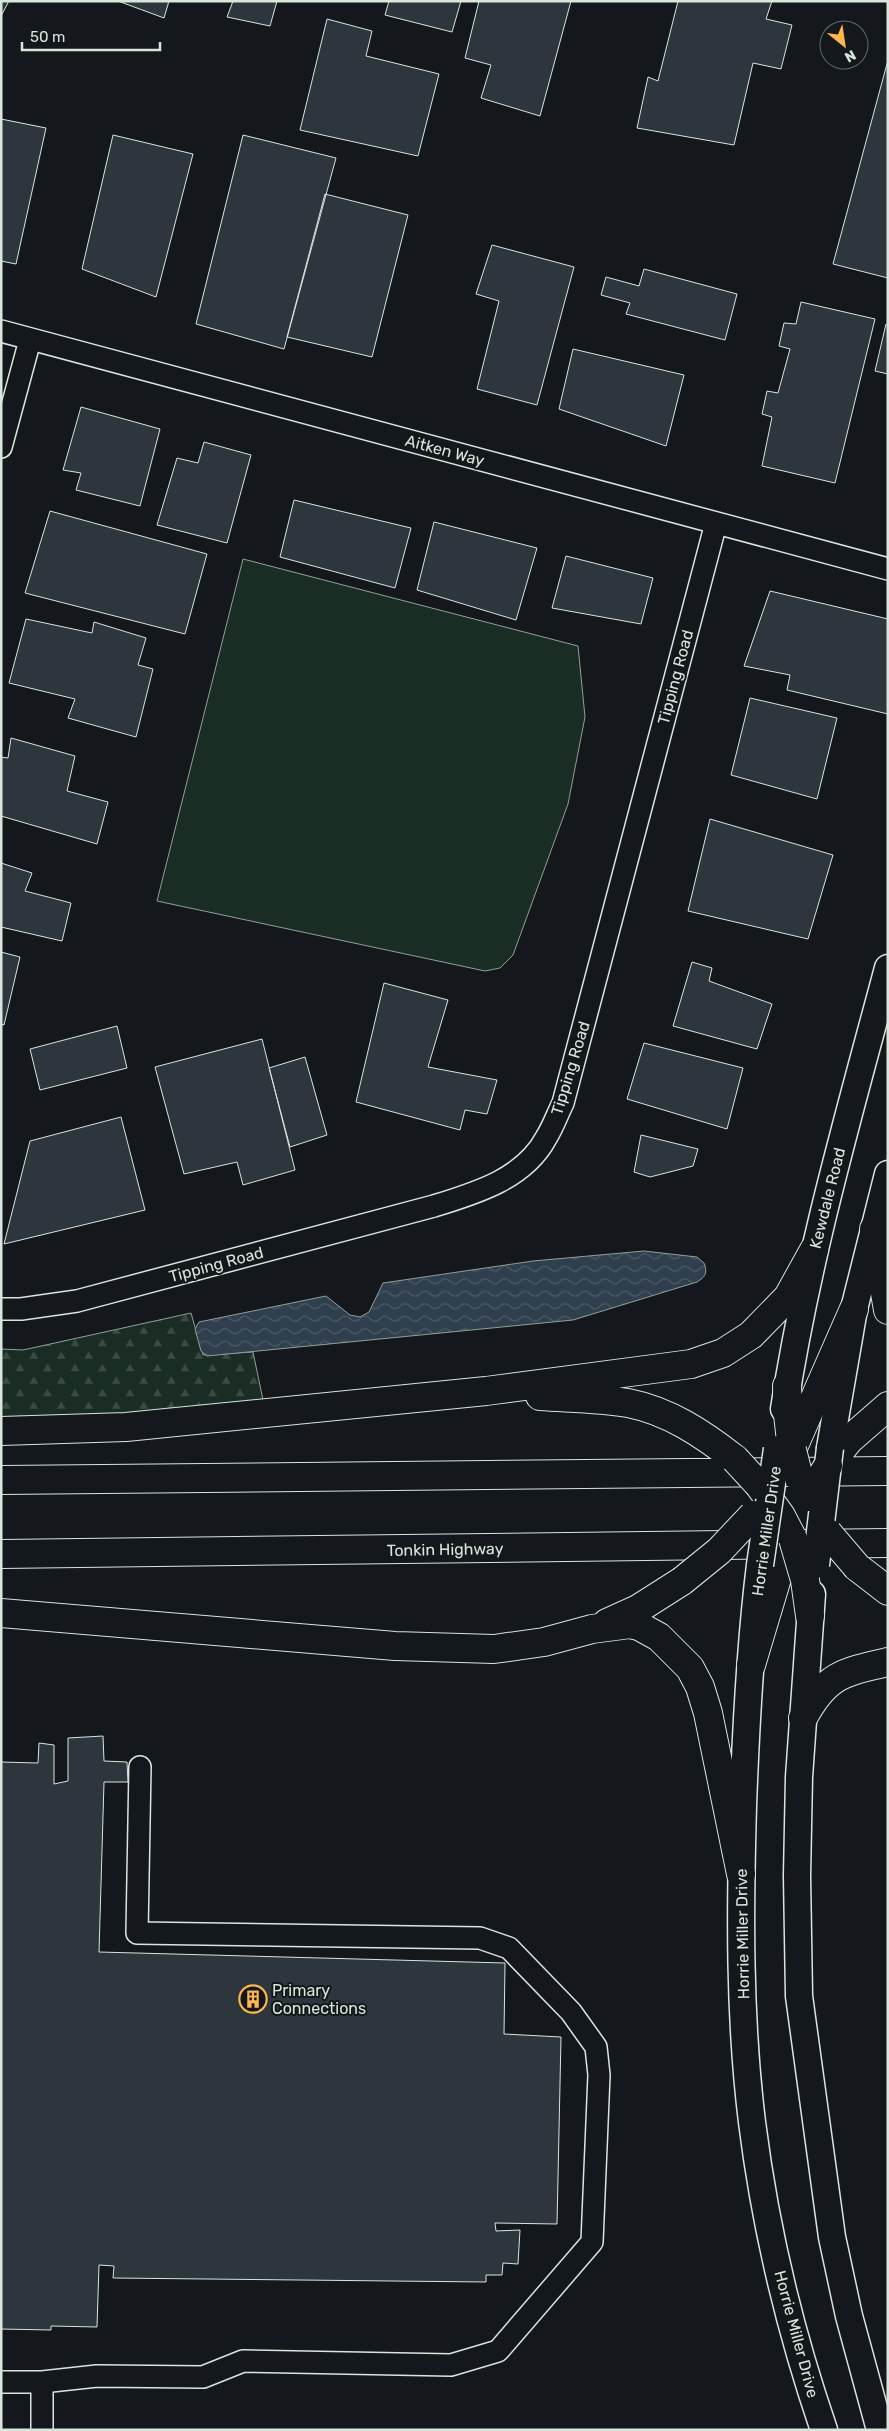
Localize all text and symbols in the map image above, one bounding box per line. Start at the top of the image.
scale bar [22,20,160,52]
north arrow [819,20,869,70]
text: 50 m [30,28,65,46]
text: N [842,46,859,66]
street label: Aitken Way [403,431,487,470]
street label: Tipping Road [654,628,697,726]
street label: Tipping Road [547,1019,594,1117]
street label: Kewdale Road [806,1146,849,1251]
street label: Tipping Road [167,1243,265,1286]
street label: Horrie Miller Drive [748,1465,785,1597]
street label: Tonkin Highway [386,1539,504,1560]
street label: Horrie Miller Drive [732,1868,753,2000]
place label: Primary Connections [272,1981,366,2018]
building icon: Primary Connections [238,1984,268,2014]
street label: Horrie Miller Drive [770,2268,823,2400]

